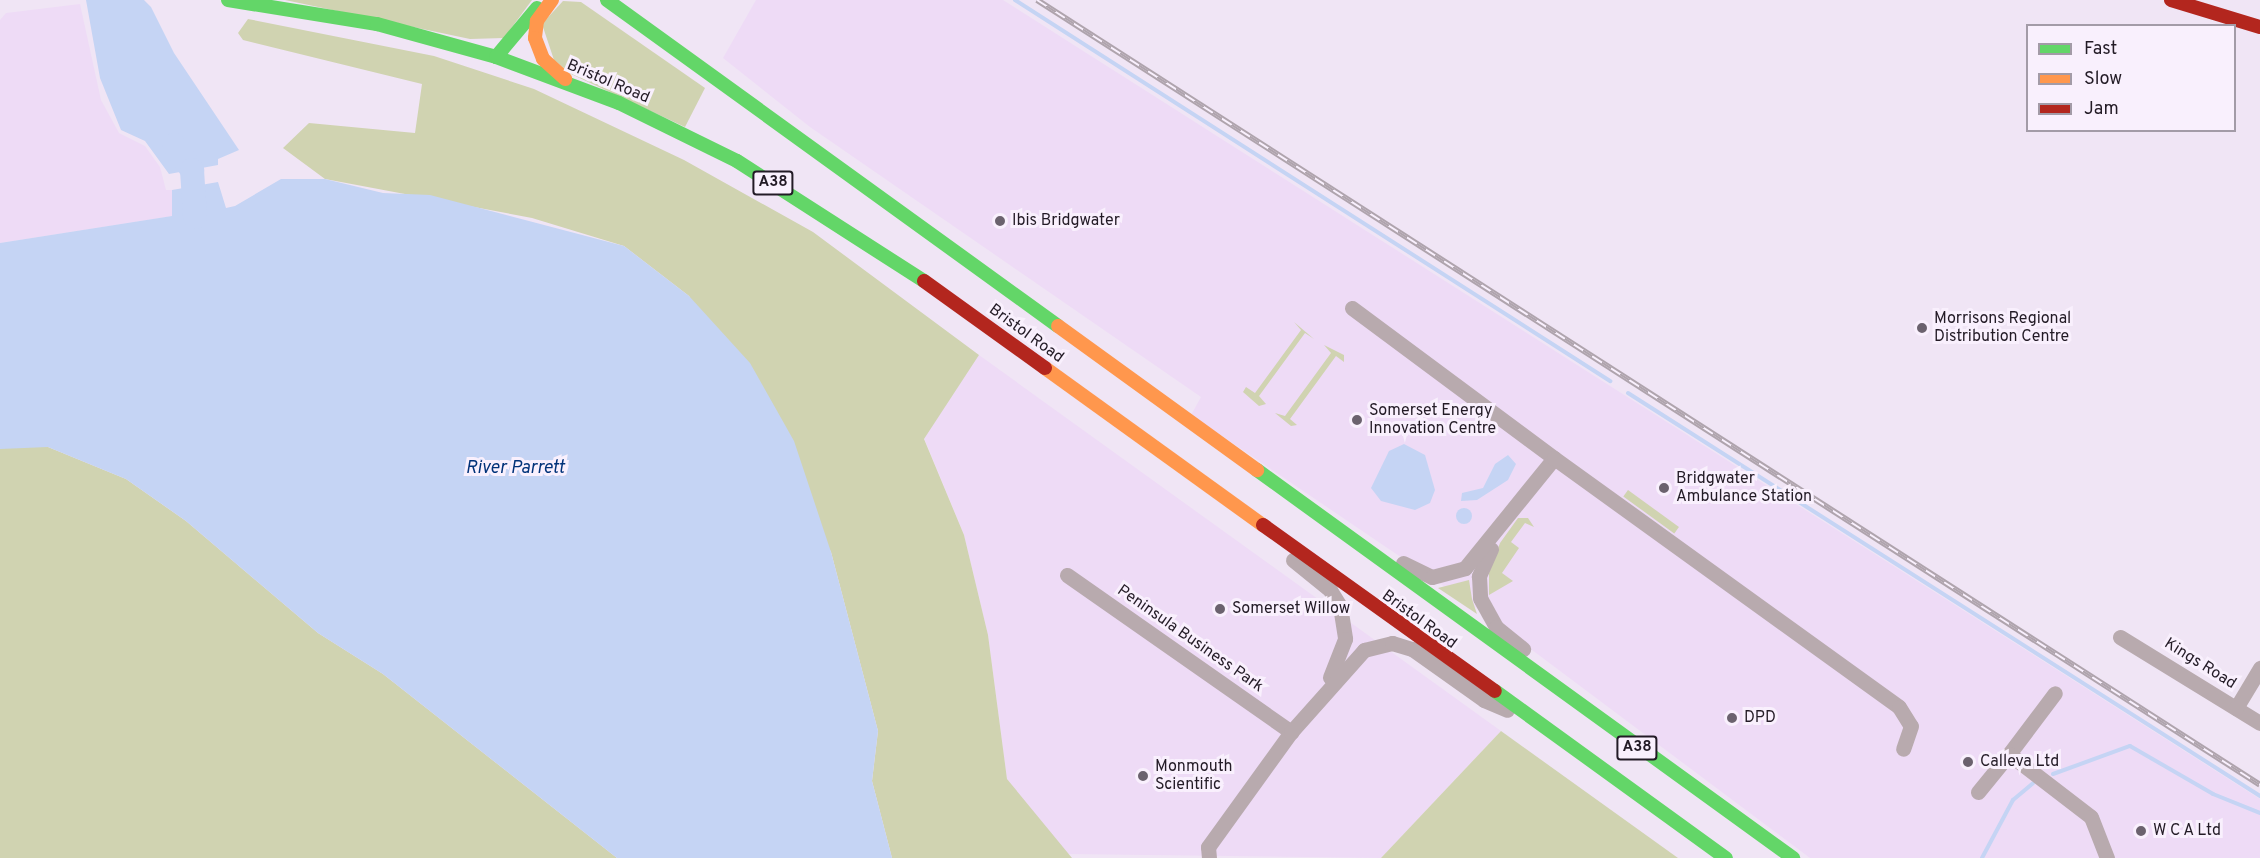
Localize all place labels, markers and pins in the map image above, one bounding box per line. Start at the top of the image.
place label: Ibis Bridgwater [1012,211,1120,231]
marker: Ibis Bridgwater [993,214,1007,228]
place label: Morrisons Regional Distribution Centre [1934,309,2071,347]
marker: Morrisons Regional Distribution Centre [1915,321,1929,335]
place label: Somerset Energy Innovation Centre [1369,401,1496,439]
marker: Somerset Energy Innovation Centre [1350,413,1364,427]
place label: Bridgwater Ambulance Station [1676,469,1812,507]
marker: Bridgwater Ambulance Station [1657,481,1671,495]
place label: Somerset Willow [1232,599,1350,619]
marker: Somerset Willow [1213,602,1227,616]
place label: DPD [1744,708,1776,728]
marker: DPD [1725,711,1739,725]
place label: Calleva Ltd [1980,752,2059,772]
marker: Calleva Ltd [1961,755,1975,769]
place label: Monmouth Scientific [1155,757,1232,795]
marker: Monmouth Scientific [1136,769,1150,783]
place label: W C A Ltd [2153,821,2223,841]
marker: W C A Ltd [2134,824,2148,838]

